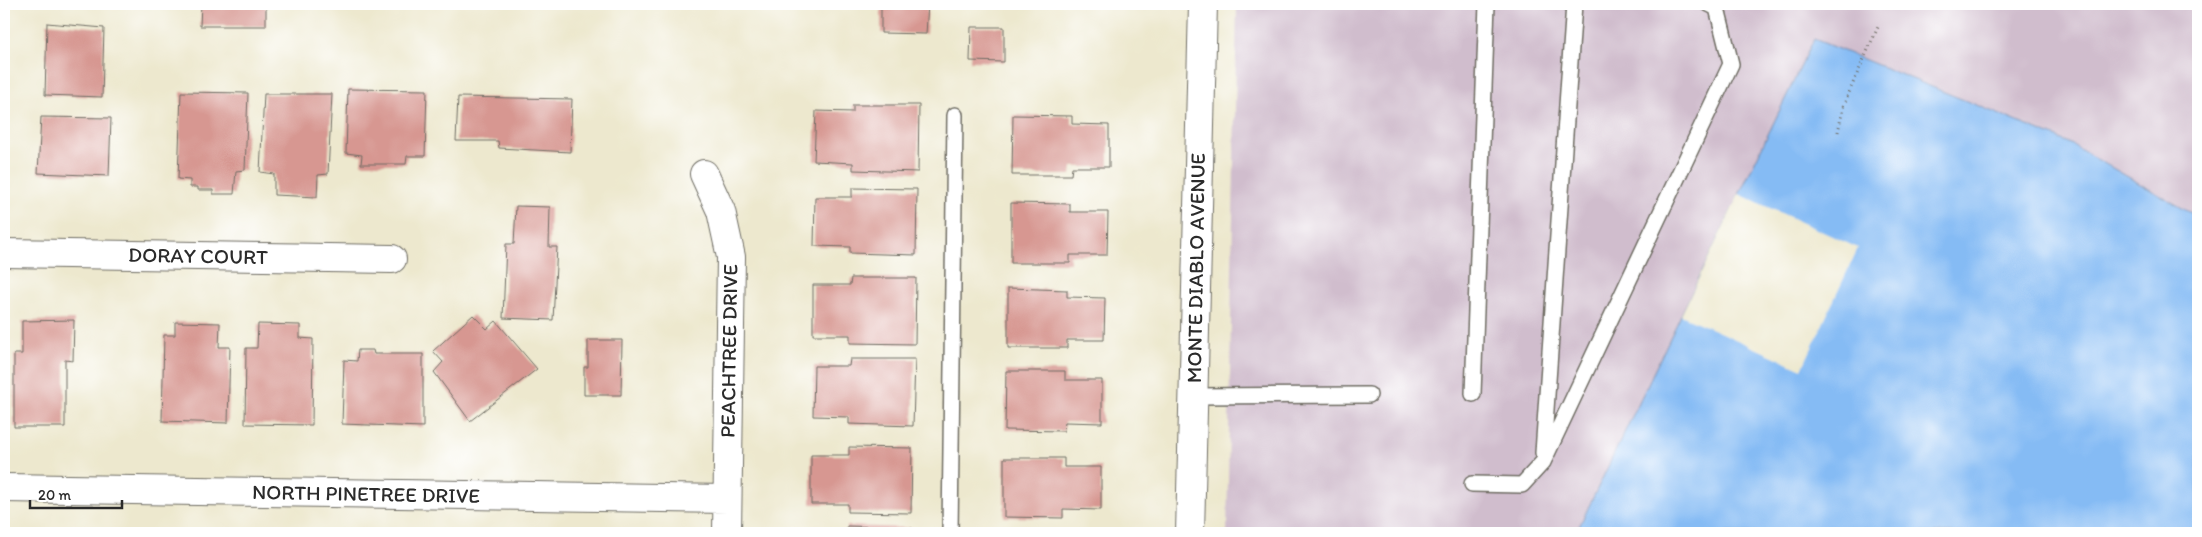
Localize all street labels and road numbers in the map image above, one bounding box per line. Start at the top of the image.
street label: MONTE DIABLO AVENUE [1181,153,1210,383]
street label: DORAY COURT [128,242,268,269]
street label: PEACHTREE DRIVE [714,264,743,438]
street label: NORTH PINETREE DRIVE [252,479,480,508]

